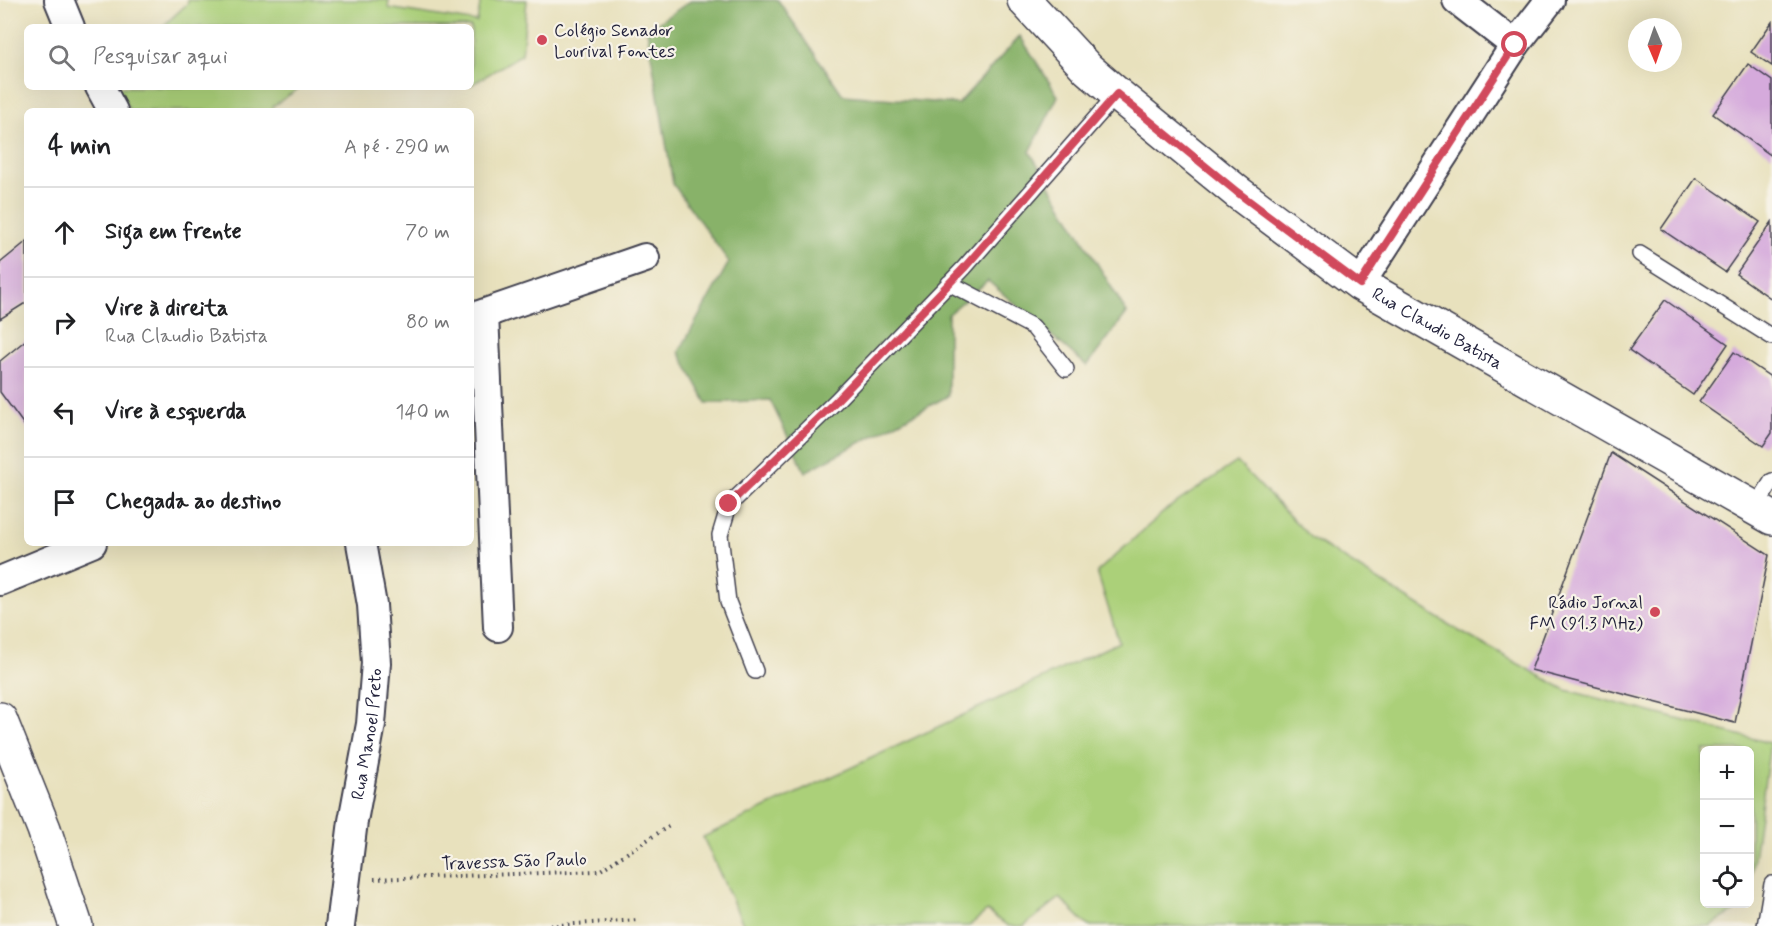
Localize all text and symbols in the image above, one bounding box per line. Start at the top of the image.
north arrow [1628,18,1682,72]
place label: Colégio Senador Lourival Fontes [554,19,675,64]
search box [24,24,474,90]
route start [1501,31,1527,57]
marker: Colégio Senador Lourival Fontes [535,33,549,47]
icon: search [45,41,78,74]
text: Pesquisar aqui [93,43,228,71]
text: 4 min [48,130,111,164]
text: A pé · 290 m [344,134,450,161]
icon: ahead [48,216,81,249]
text: Siga em frente [105,218,242,246]
text: 70 m [405,219,450,246]
street label: Rua Claudio Batista [1367,282,1507,376]
text: Vire à direita [105,295,228,323]
icon: right [48,306,81,339]
text: 80 m [406,309,450,336]
text: Rua Claudio Batista [105,323,268,350]
icon: left [48,396,81,429]
text: Vire à esquerda [105,398,246,426]
text: 140 m [396,399,450,426]
icon: arrive [48,486,81,519]
text: Chegada ao destino [105,488,281,516]
route end [715,490,741,516]
place label: Rádio Jornal FM (91.3 MHz) [1529,591,1644,636]
marker: Rádio Jornal FM (91.3 MHz) [1648,605,1662,619]
street label: Rua Manoel Preto [346,667,389,802]
map controls [1700,746,1754,908]
button: + [1700,746,1754,800]
button: − [1700,800,1754,854]
street label: Travessa São Paulo [441,847,587,877]
button: locate [1700,854,1754,908]

